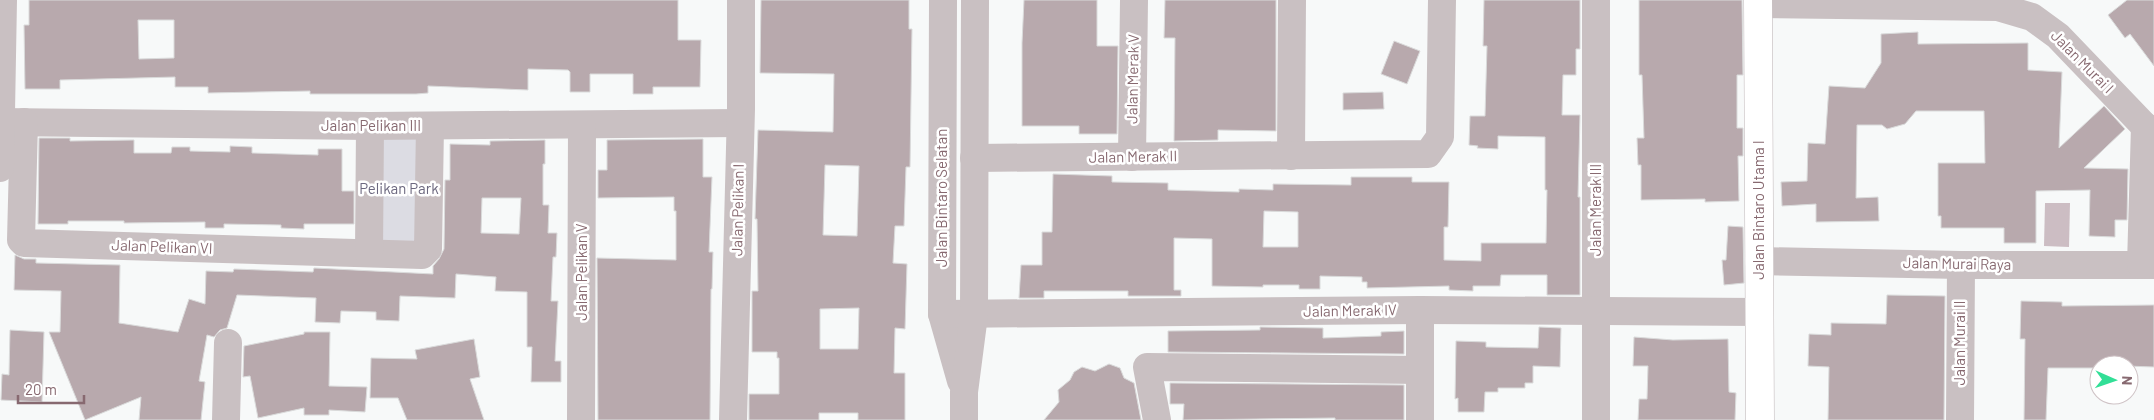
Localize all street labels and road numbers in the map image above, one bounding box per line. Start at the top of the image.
street label: Jalan Murai I [2048,26,2118,96]
street label: Jalan Merak V [1122,34,1142,124]
street label: Jalan Pelikan III [321,116,421,134]
street label: Jalan Bintaro Selatan [932,129,950,267]
street label: Jalan Bintaro Utama I [1749,140,1767,280]
street label: Jalan Merak II [1089,146,1177,166]
street label: Jalan Pelikan I [727,164,747,256]
street label: Jalan Merak III [1586,164,1604,256]
street label: Jalan Pelikan V [572,223,590,321]
street label: Jalan Pelikan VI [111,235,213,257]
street label: Jalan Murai Raya [1903,253,2011,273]
street label: Jalan Merak IV [1303,300,1397,320]
street label: Jalan Murai II [1950,301,1968,385]

